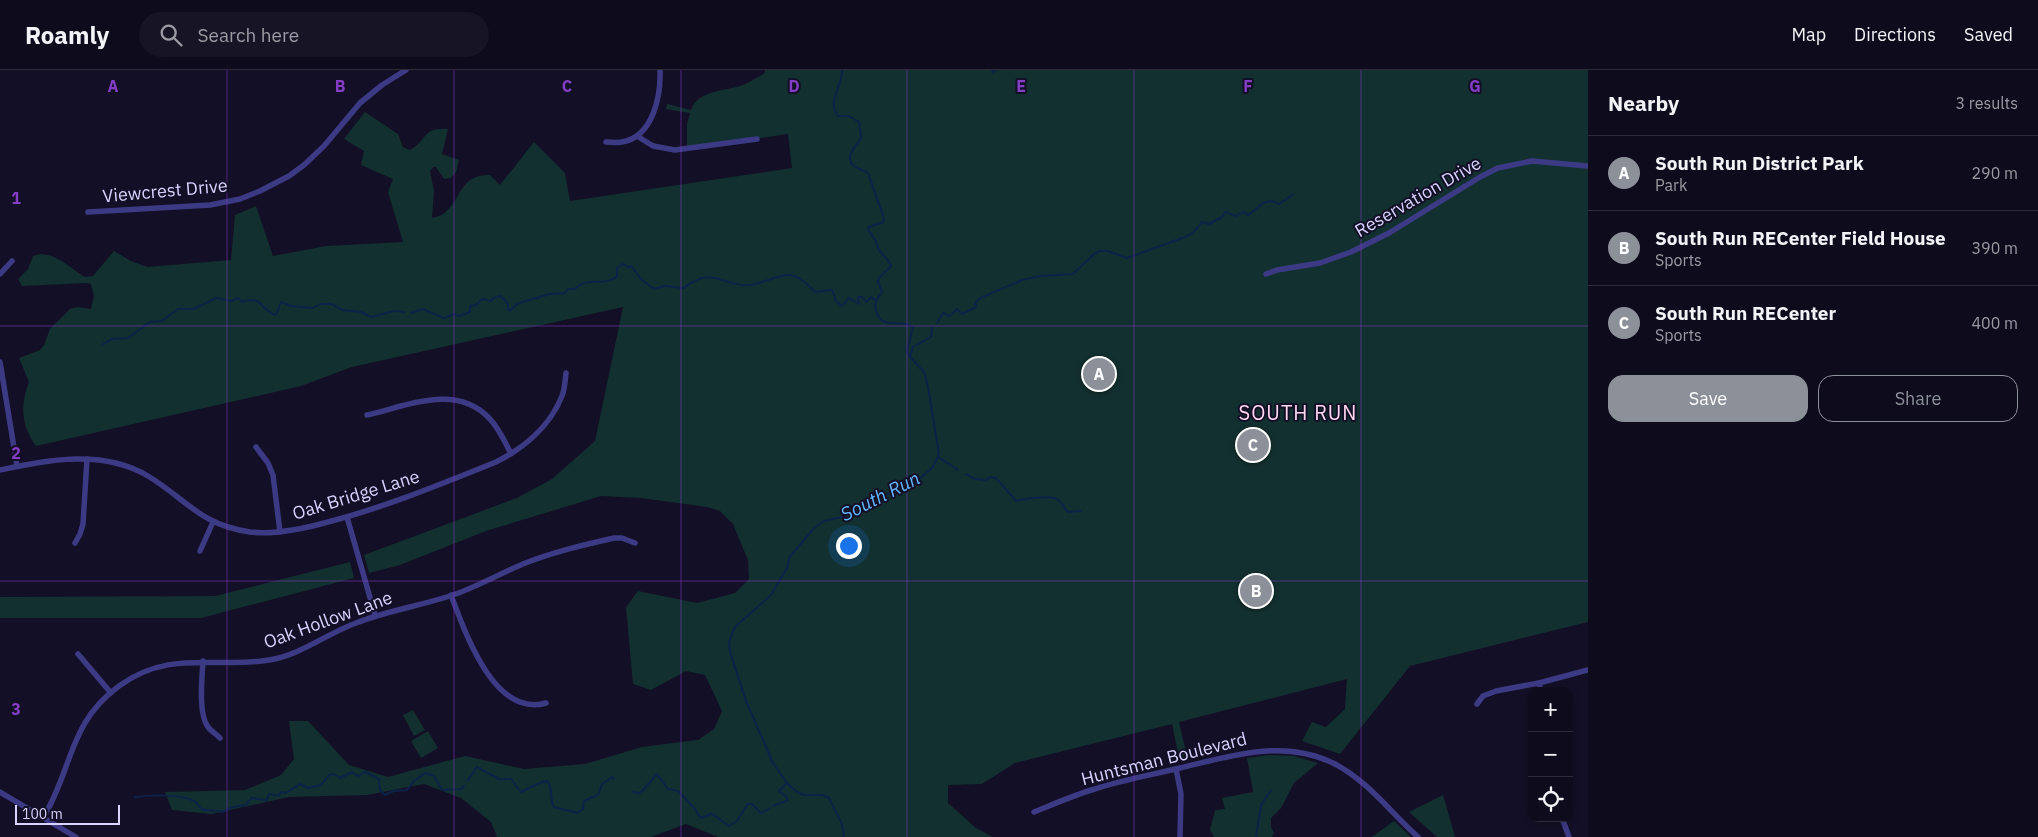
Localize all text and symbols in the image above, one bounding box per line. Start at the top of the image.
search box [139,12,489,57]
text: Roamly [25,19,109,51]
icon: search [157,21,185,49]
text: Search here [197,23,299,47]
text: Map [1791,23,1826,46]
text: Directions [1854,23,1936,46]
text: Saved [1964,23,2013,46]
text: A [108,76,119,96]
text: B [335,76,346,96]
text: C [562,76,572,96]
text: D [788,76,800,96]
text: E [1016,76,1026,96]
text: F [1243,76,1253,96]
text: G [1469,76,1481,96]
text: Nearby [1608,89,1679,117]
text: 3 results [1955,93,2018,113]
street label: Reservation Drive [1350,151,1485,242]
text: South Run District Park [1655,151,1864,175]
text: A [1619,163,1629,183]
text: 290 m [1971,163,2018,183]
street label: Viewcrest Drive [101,174,229,207]
text: Park [1655,175,1687,195]
text: 1 [11,188,21,208]
text: South Run RECenter Field House [1655,226,1946,250]
text: B [1619,238,1629,258]
text: 390 m [1971,238,2018,258]
text: Sports [1655,250,1702,270]
text: South Run RECenter [1655,301,1836,325]
text: C [1619,313,1629,333]
text: 400 m [1971,313,2018,333]
text: Sports [1655,325,1702,345]
pin: A [1083,355,1115,393]
button: Save [1608,375,1808,422]
button: Share [1818,375,2018,422]
district label: SOUTH RUN [1239,399,1357,426]
pin: C [1237,426,1269,464]
text: 2 [11,443,21,463]
street label: Oak Bridge Lane [290,464,422,525]
water label: South Run [836,466,924,526]
your location [836,533,862,559]
pin: B [1240,572,1272,610]
street label: Oak Hollow Lane [260,586,395,653]
map controls [1528,687,1573,822]
button: + [1528,687,1573,732]
text: 3 [11,699,21,719]
street label: Huntsman Boulevard [1079,727,1249,790]
button: − [1528,732,1573,777]
button: locate [1528,777,1573,822]
scale bar [15,802,120,825]
text: 100 m [22,805,63,823]

